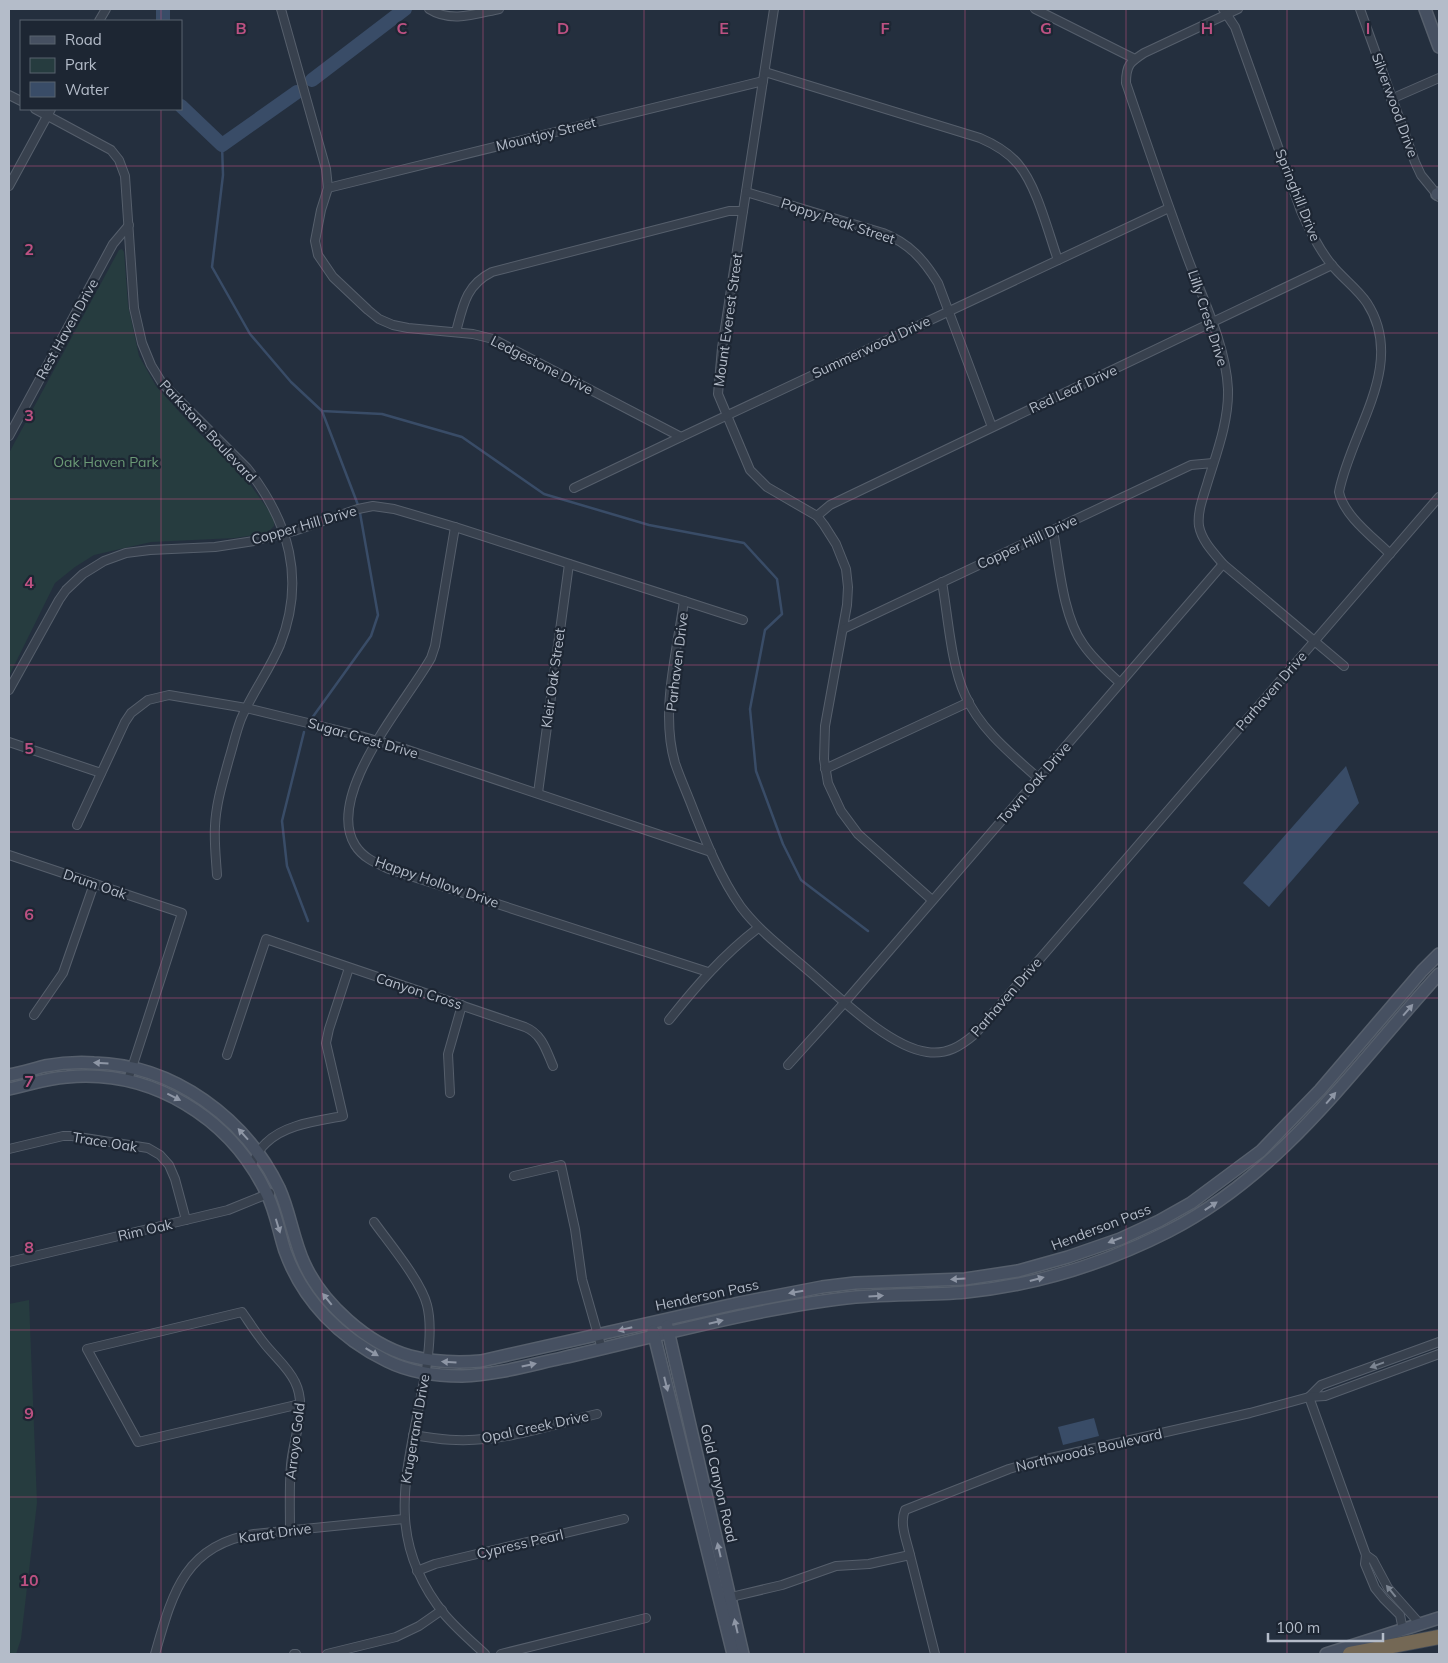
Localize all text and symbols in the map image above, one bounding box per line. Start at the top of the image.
text: B [235,18,247,38]
text: C [397,18,408,38]
text: D [557,18,569,38]
text: E [719,18,729,38]
text: F [880,18,890,38]
text: G [1040,18,1052,38]
text: H [1201,18,1213,38]
text: I [1366,18,1370,38]
legend [20,20,182,110]
text: Road [65,30,102,49]
street label: Silverwood Drive [1368,50,1422,160]
text: Park [65,55,97,74]
text: Water [65,80,109,99]
street label: Mountjoy Street [494,113,598,155]
street label: Springhill Drive [1271,146,1325,244]
street label: Poppy Peak Street [779,194,897,248]
text: 2 [24,239,34,259]
street label: Mount Everest Street [710,252,746,388]
street label: Lilly Crest Drive [1184,268,1232,368]
street label: Rest Haven Drive [32,276,102,382]
street label: Summerwood Drive [809,312,933,382]
street label: Ledgestone Drive [488,331,596,399]
street label: Red Leaf Drive [1026,361,1120,417]
street label: Parkstone Boulevard [156,376,260,486]
text: 3 [24,405,34,425]
park label: Oak Haven Park [53,453,159,471]
street label: Copper Hill Drive [249,501,359,549]
street label: Copper Hill Drive [974,511,1080,573]
text: 4 [24,572,34,592]
street label: Parhaven Drive [662,612,692,712]
street label: Kleir Oak Street [537,627,569,729]
street label: Parhaven Drive [1232,648,1310,734]
street label: Sugar Crest Drive [306,714,420,762]
text: 5 [24,738,34,758]
street label: Town Oak Drive [993,738,1075,828]
street label: Happy Hollow Drive [373,852,501,912]
street label: Drum Oak [61,865,130,904]
text: 6 [24,904,34,924]
street label: Parhaven Drive [967,954,1045,1040]
street label: Canyon Cross [374,969,464,1013]
one-way arrow [1403,1003,1414,1016]
one-way arrow [92,1059,108,1067]
text: 7 [24,1071,34,1091]
one-way arrow [1326,1091,1337,1104]
one-way arrow [167,1093,181,1101]
one-way arrow [237,1127,248,1140]
street label: Trace Oak [71,1128,139,1156]
street label: Henderson Pass [1049,1200,1153,1254]
one-way arrow [1204,1201,1218,1211]
street label: Rim Oak [116,1215,175,1245]
one-way arrow [274,1219,282,1234]
text: 8 [24,1237,34,1257]
one-way arrow [1107,1237,1122,1244]
street label: Henderson Pass [654,1275,760,1315]
one-way arrow [1030,1275,1045,1283]
one-way arrow [949,1276,965,1284]
one-way arrow [787,1288,803,1296]
one-way arrow [868,1291,884,1299]
one-way arrow [321,1292,332,1305]
one-way arrow [709,1318,724,1326]
one-way arrow [617,1325,632,1333]
one-way arrow [365,1348,378,1357]
one-way arrow [441,1357,457,1365]
one-way arrow [521,1361,537,1369]
one-way arrow [1369,1361,1384,1369]
street label: Krugerrand Drive [397,1373,433,1485]
one-way arrow [662,1377,670,1392]
street label: Arroyo Gold [281,1402,309,1480]
text: 9 [24,1403,34,1423]
street label: Opal Creek Drive [480,1407,590,1447]
street label: Gold Canyon Road [697,1422,741,1544]
street label: Northwoods Boulevard [1014,1424,1164,1476]
street label: Karat Drive [238,1519,312,1547]
street label: Cypress Pearl [475,1525,565,1563]
one-way arrow [715,1543,723,1558]
text: 10 [19,1570,39,1590]
one-way arrow [1385,1585,1396,1598]
scale bar [1268,1610,1383,1642]
one-way arrow [732,1618,740,1633]
text: 100 m [1276,1618,1320,1637]

